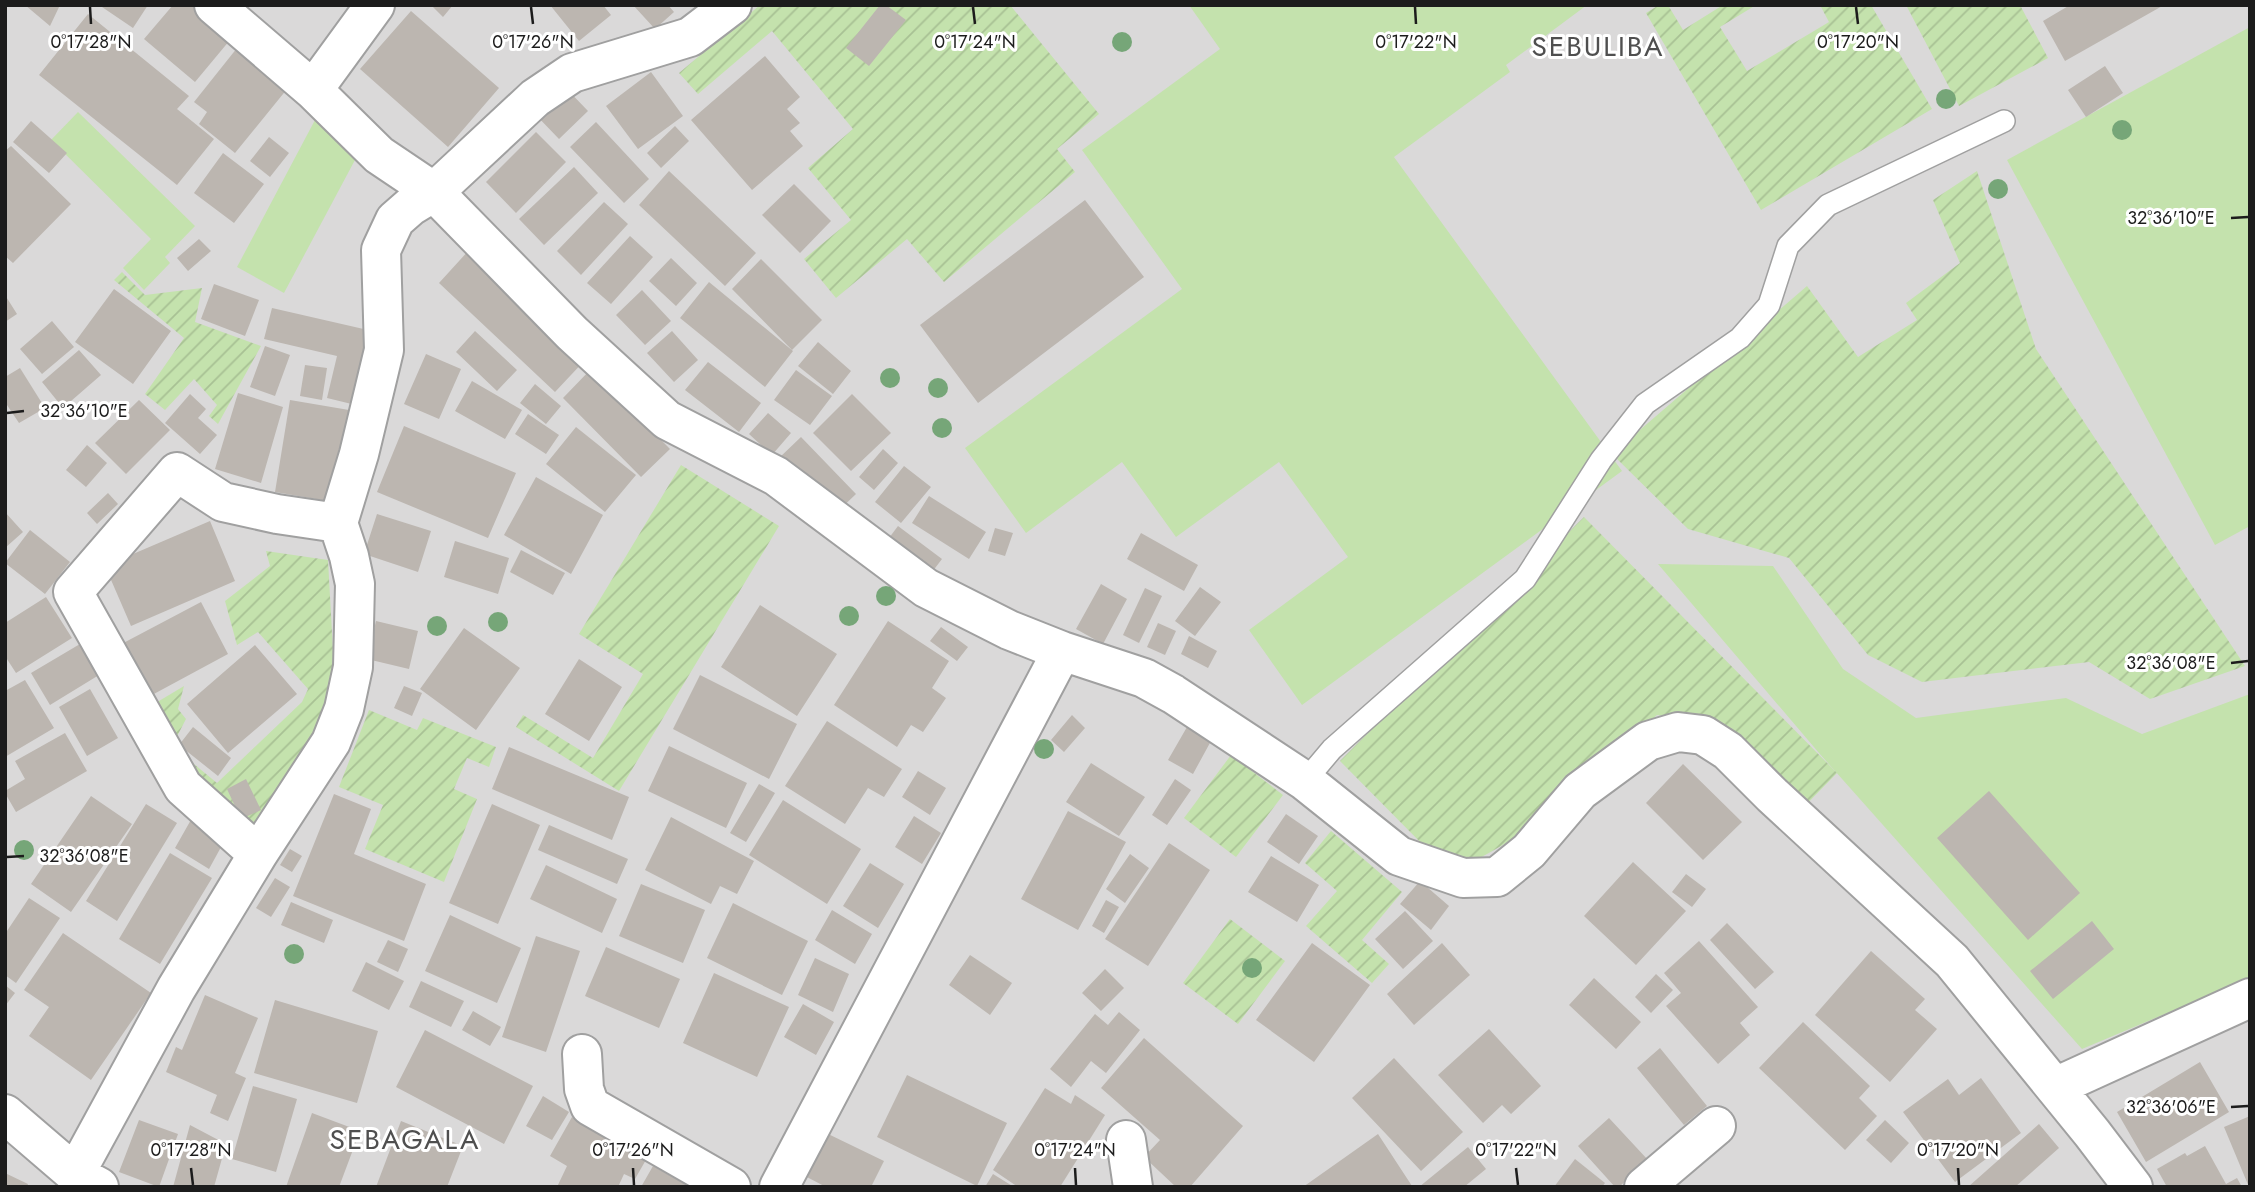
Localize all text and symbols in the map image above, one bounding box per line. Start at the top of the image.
district label: SEBULIBA [1531,26,1665,67]
text: 0°17'28"N [51,29,131,55]
text: 0°17'26"N [492,29,574,55]
text: 0°17'24"N [934,29,1016,55]
text: 0°17'22"N [1375,29,1457,55]
text: 0°17'20"N [1817,29,1899,55]
text: 32°36'10"E [2127,205,2215,231]
text: 32°36'10"E [40,398,128,424]
text: 32°36'08"E [2126,650,2216,676]
text: 32°36'08"E [39,843,129,869]
text: 32°36'06"E [2126,1094,2216,1120]
district label: SEBAGALA [330,1119,480,1160]
text: 0°17'28"N [151,1137,231,1163]
text: 0°17'26"N [592,1137,674,1163]
text: 0°17'24"N [1034,1137,1116,1163]
text: 0°17'22"N [1475,1137,1557,1163]
text: 0°17'20"N [1917,1137,1999,1163]

